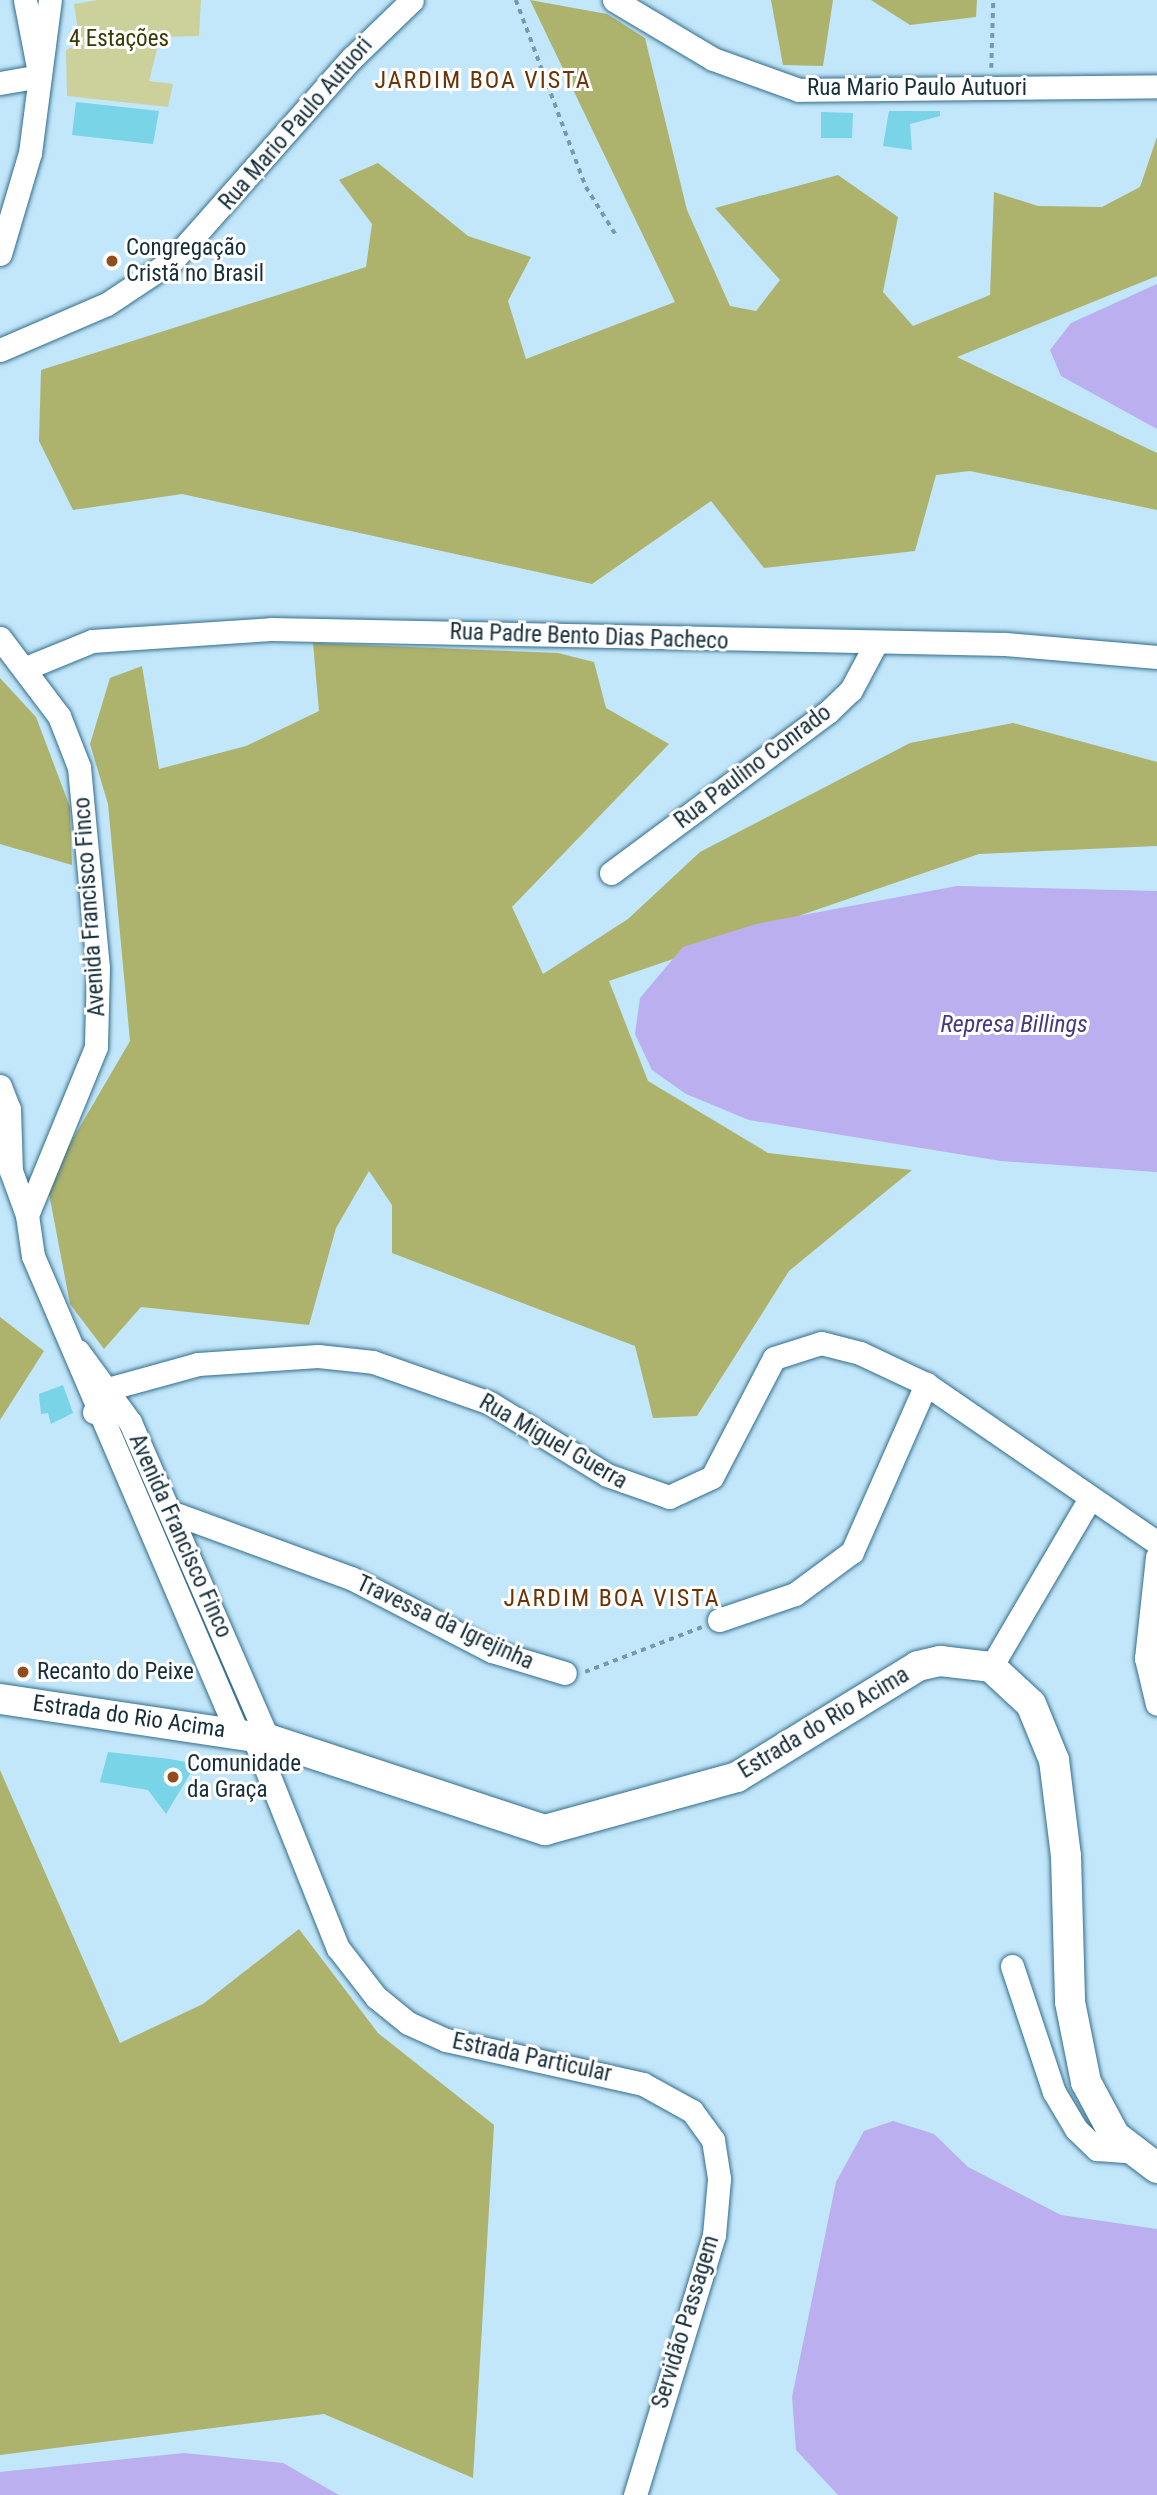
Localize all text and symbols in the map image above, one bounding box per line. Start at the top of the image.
park label: 4 Estações [69,25,169,53]
street label: Rua Mario Paulo Autuori [213,32,379,216]
district label: JARDIM BOA VISTA [376,67,590,95]
street label: Rua Mario Paulo Autuori [807,74,1027,102]
place label: Congregação Cristã no Brasil [126,234,264,288]
marker: Congregação Cristã no Brasil [104,253,120,269]
street label: Rua Padre Bento Dias Pacheco [449,618,729,656]
street label: Rua Paulino Conrado [669,699,837,835]
street label: Avenida Francisco Finco [69,796,111,1018]
water label: Represa Billings [940,1011,1088,1039]
street label: Rua Miguel Guerra [474,1389,632,1495]
street label: Avenida Francisco Finco [123,1430,237,1642]
street label: Travessa da Igrejinha [352,1570,538,1676]
district label: JARDIM BOA VISTA [505,1585,719,1613]
place label: Recanto do Peixe [37,1658,194,1686]
street label: Estrada do Rio Acima [734,1661,914,1785]
marker: Recanto do Peixe [15,1664,31,1680]
street label: Estrada do Rio Acima [31,1690,227,1744]
place label: Comunidade da Graça [187,1750,301,1804]
marker: Comunidade da Graça [165,1769,181,1785]
street label: Estrada Particular [450,2028,614,2088]
street label: Servidão Passagem [647,2232,725,2412]

